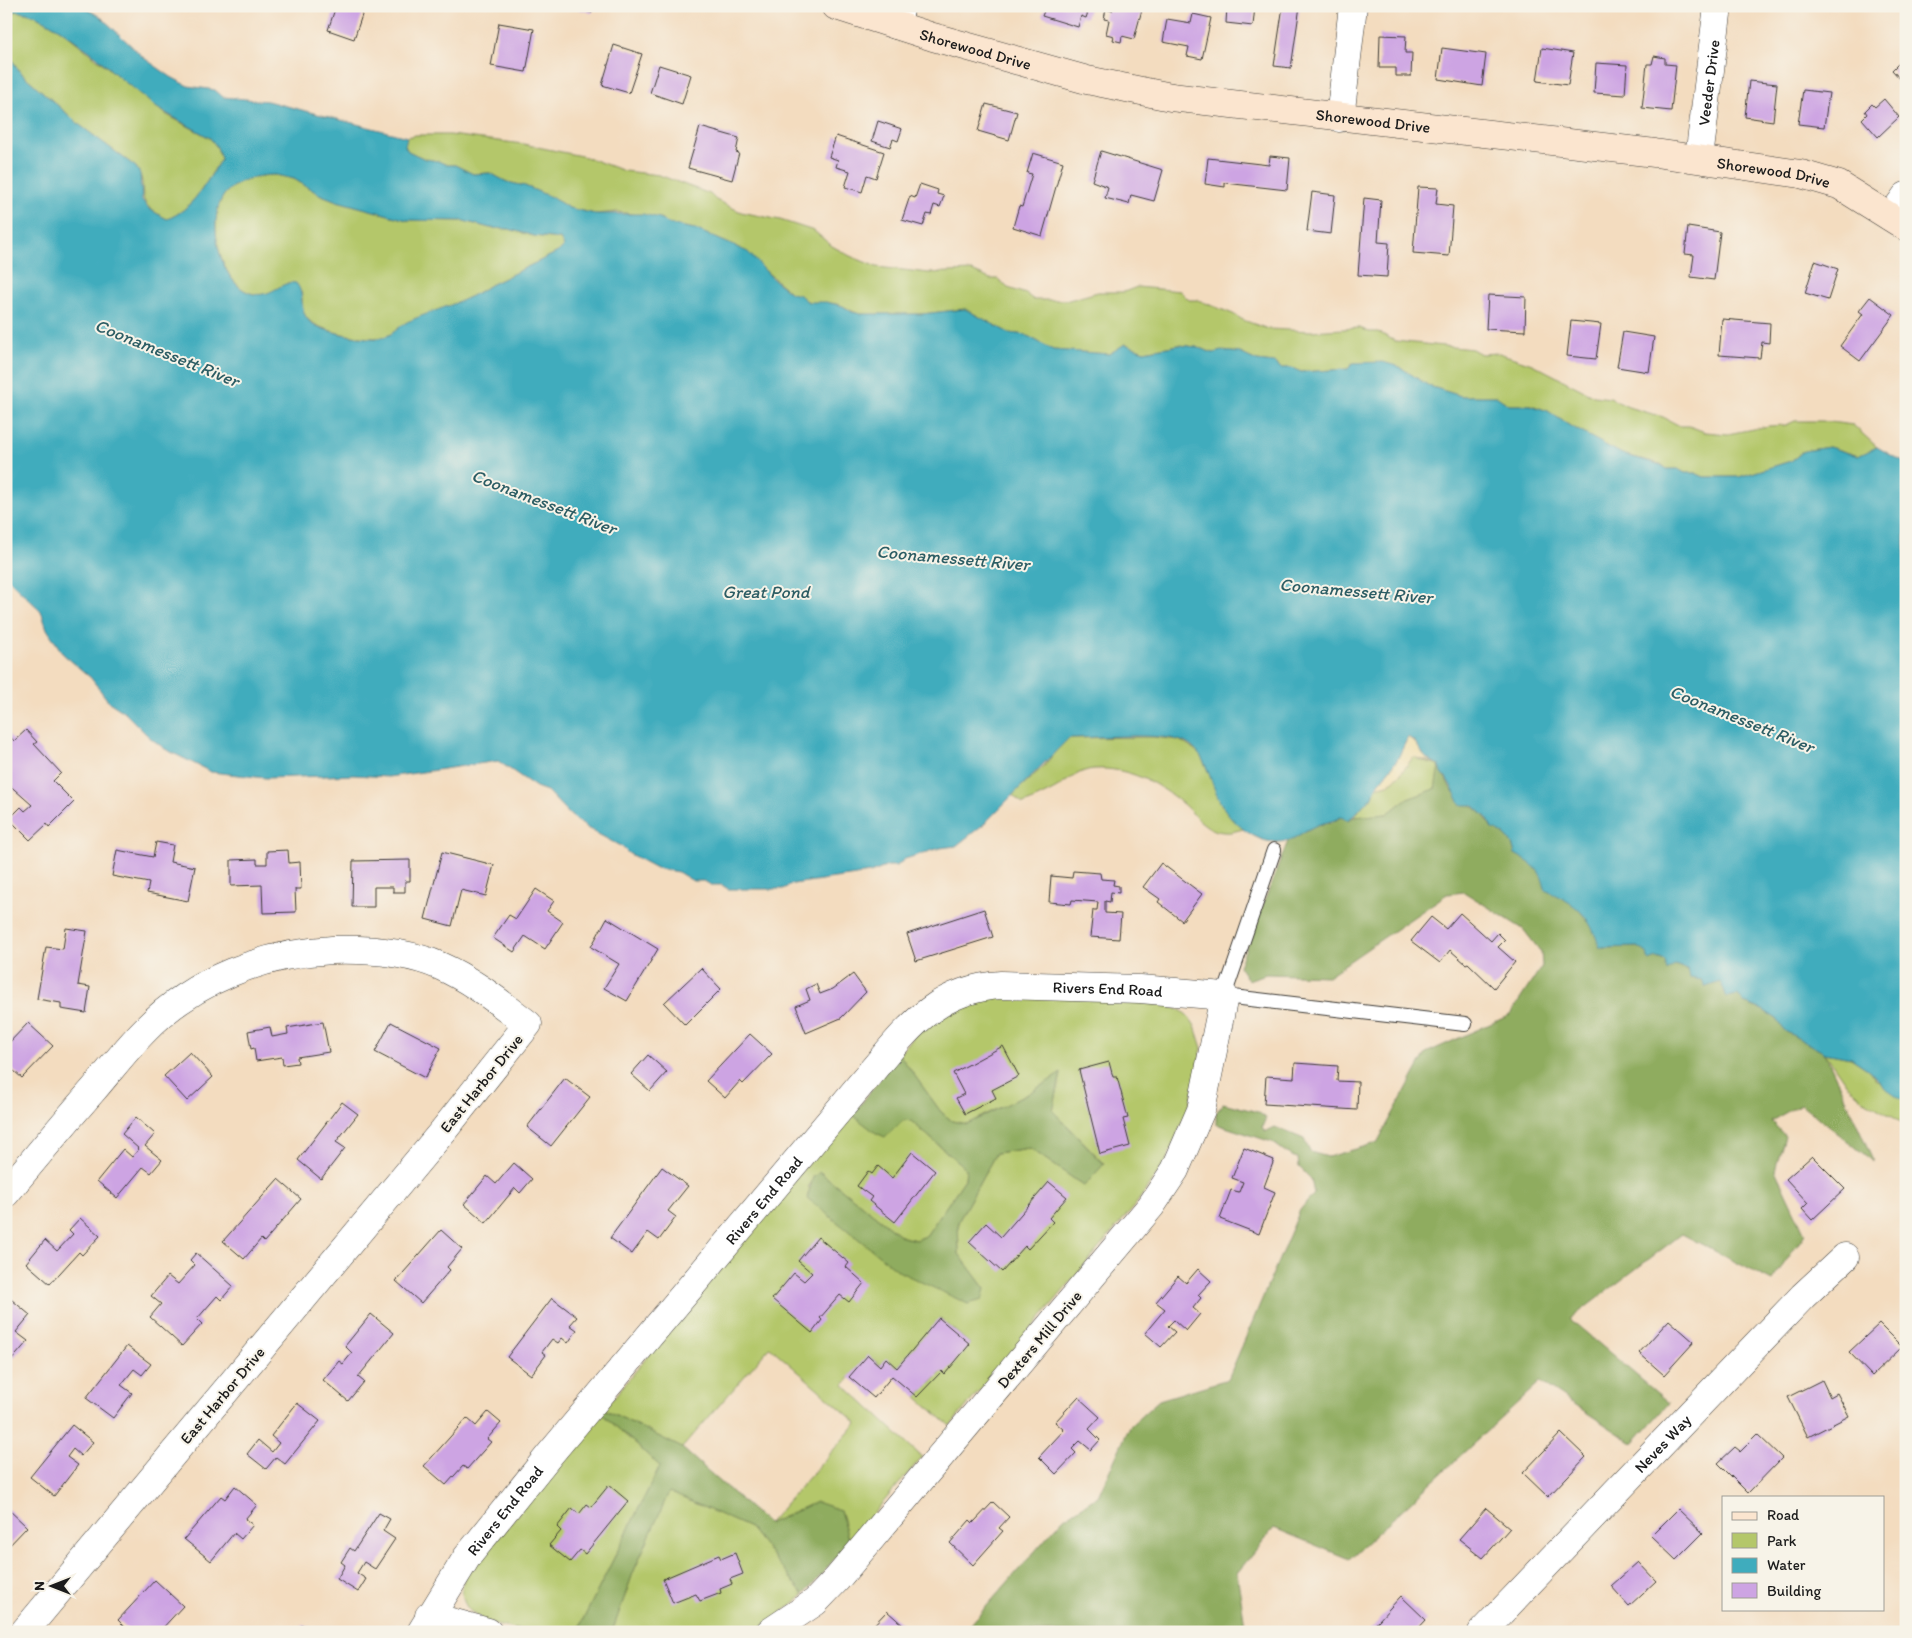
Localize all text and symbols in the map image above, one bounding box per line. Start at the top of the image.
street label: Shorewood Drive [917,24,1034,74]
street label: Veeder Drive [1694,39,1724,127]
street label: Shorewood Drive [1315,105,1432,137]
street label: Shorewood Drive [1716,153,1833,192]
water label: Coonamessett River [92,314,244,393]
water label: Coonamessett River [468,464,621,540]
water label: Coonamessett River [876,540,1032,576]
water label: Coonamessett River [1279,573,1435,609]
water label: Great Pond [722,581,812,603]
water label: Coonamessett River [1667,680,1819,759]
street label: Rivers End Road [1052,977,1164,1001]
street label: East Harbor Drive [436,1030,527,1136]
street label: Rivers End Road [721,1152,807,1249]
street label: Dexters Mill Drive [993,1287,1086,1392]
street label: East Harbor Drive [176,1343,269,1448]
street label: Neves Way [1630,1410,1695,1477]
street label: Rivers End Road [463,1462,547,1559]
legend [1722,1496,1884,1610]
text: Road [1767,1506,1800,1524]
text: Park [1767,1532,1797,1550]
text: Water [1767,1556,1806,1574]
north arrow [28,1560,78,1610]
text: N [31,1581,48,1591]
text: Building [1767,1582,1821,1600]

